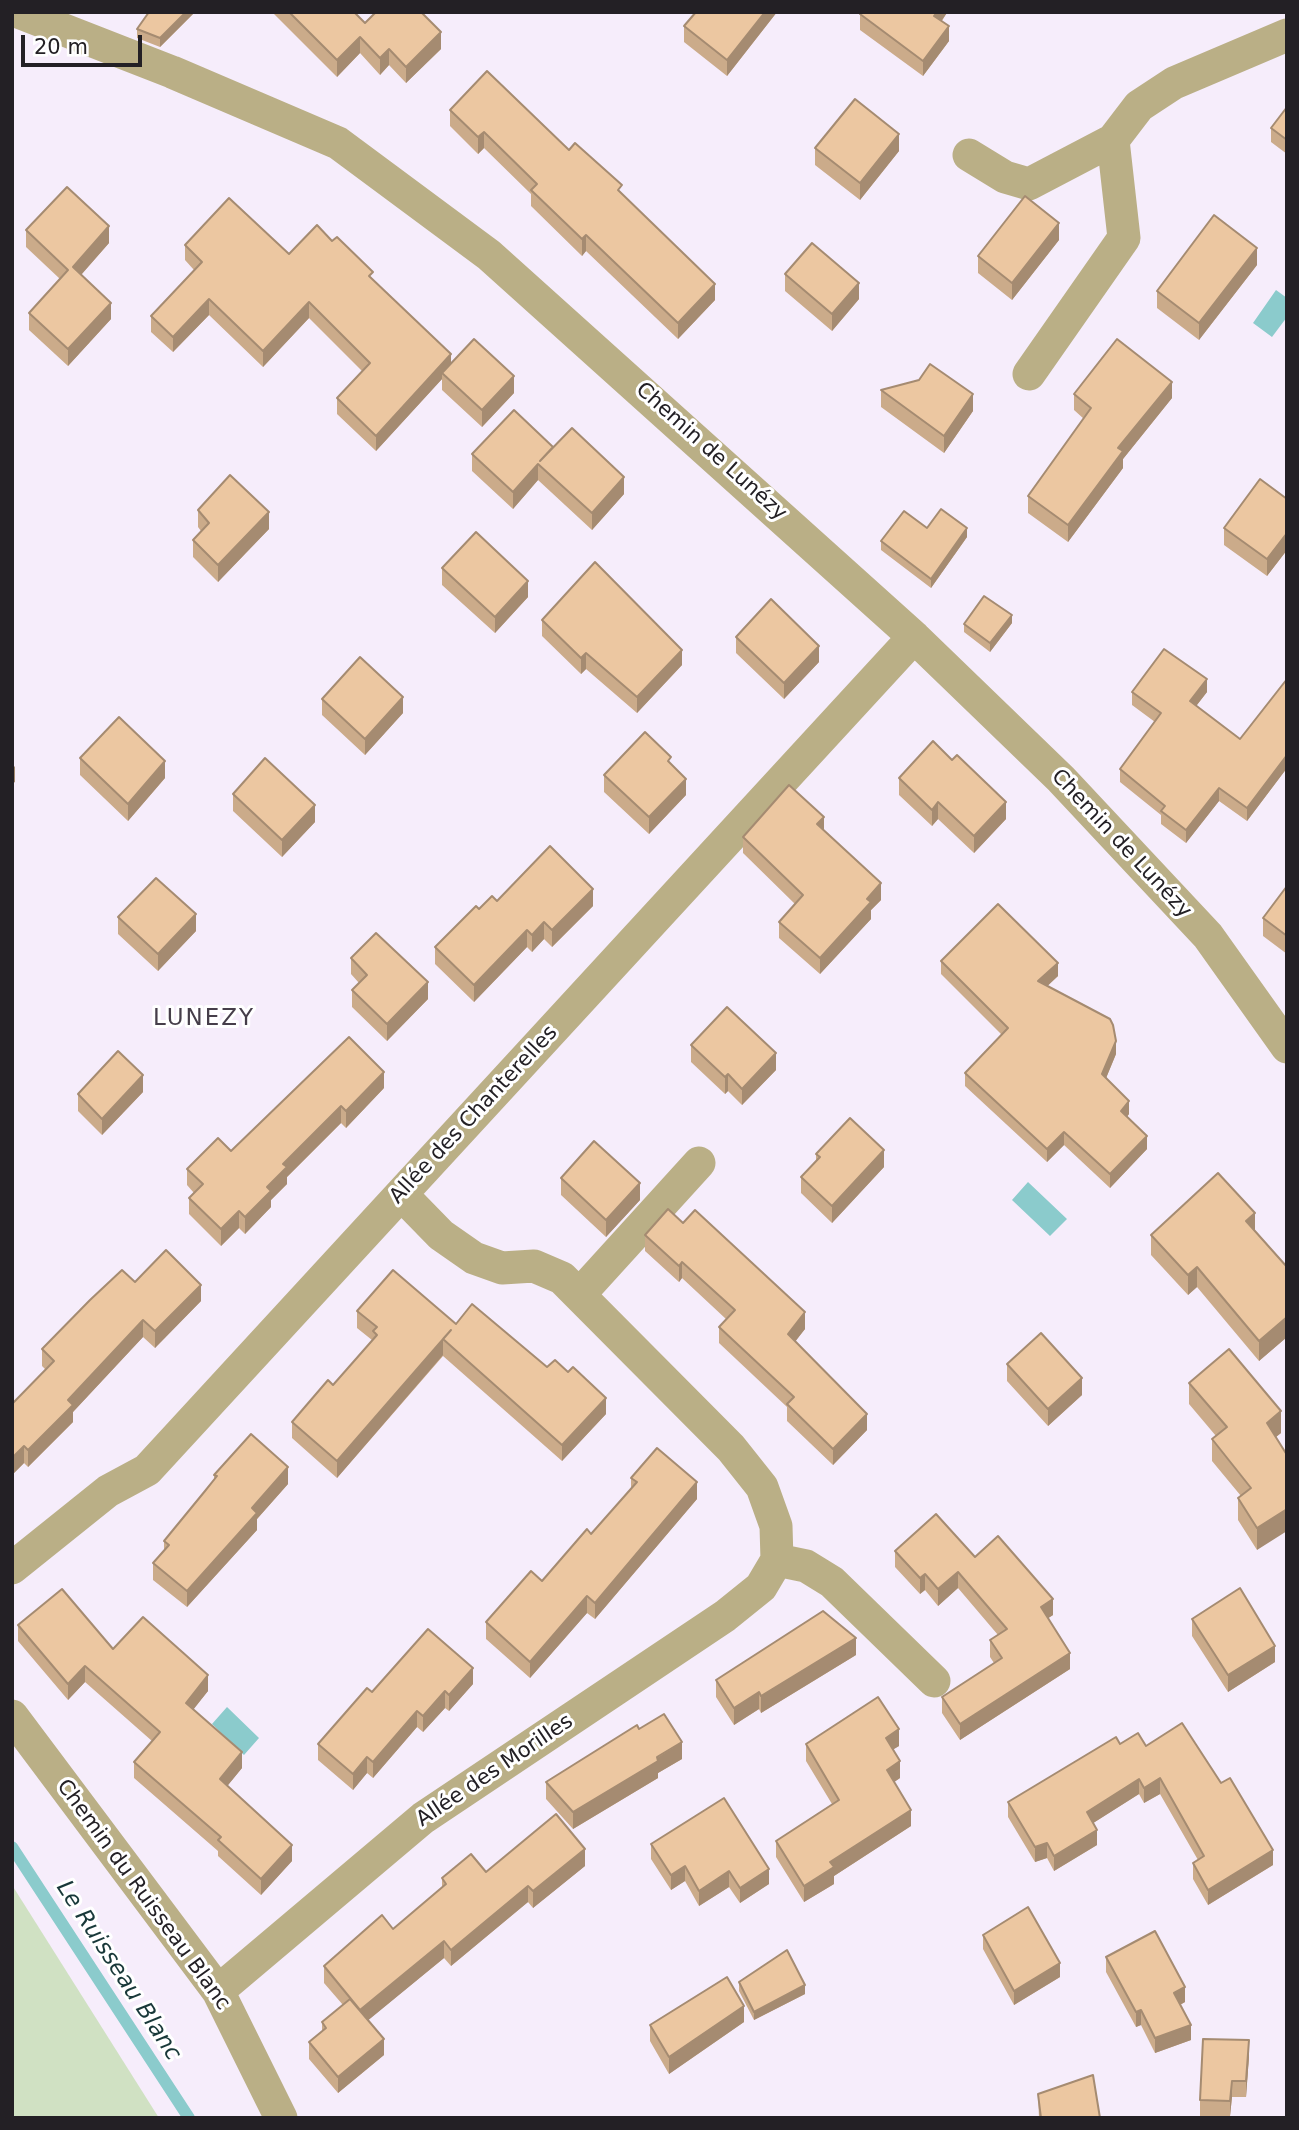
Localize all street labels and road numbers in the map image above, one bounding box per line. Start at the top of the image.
street label: Chemin de Lunézy [630,378,792,526]
street label: Chemin de Lunézy [1045,764,1197,924]
street label: Allée des Chanterelles [385,1021,563,1209]
street label: Allée des Morilles [412,1709,578,1833]
street label: Chemin du Ruisseau Blanc [51,1775,235,2015]

